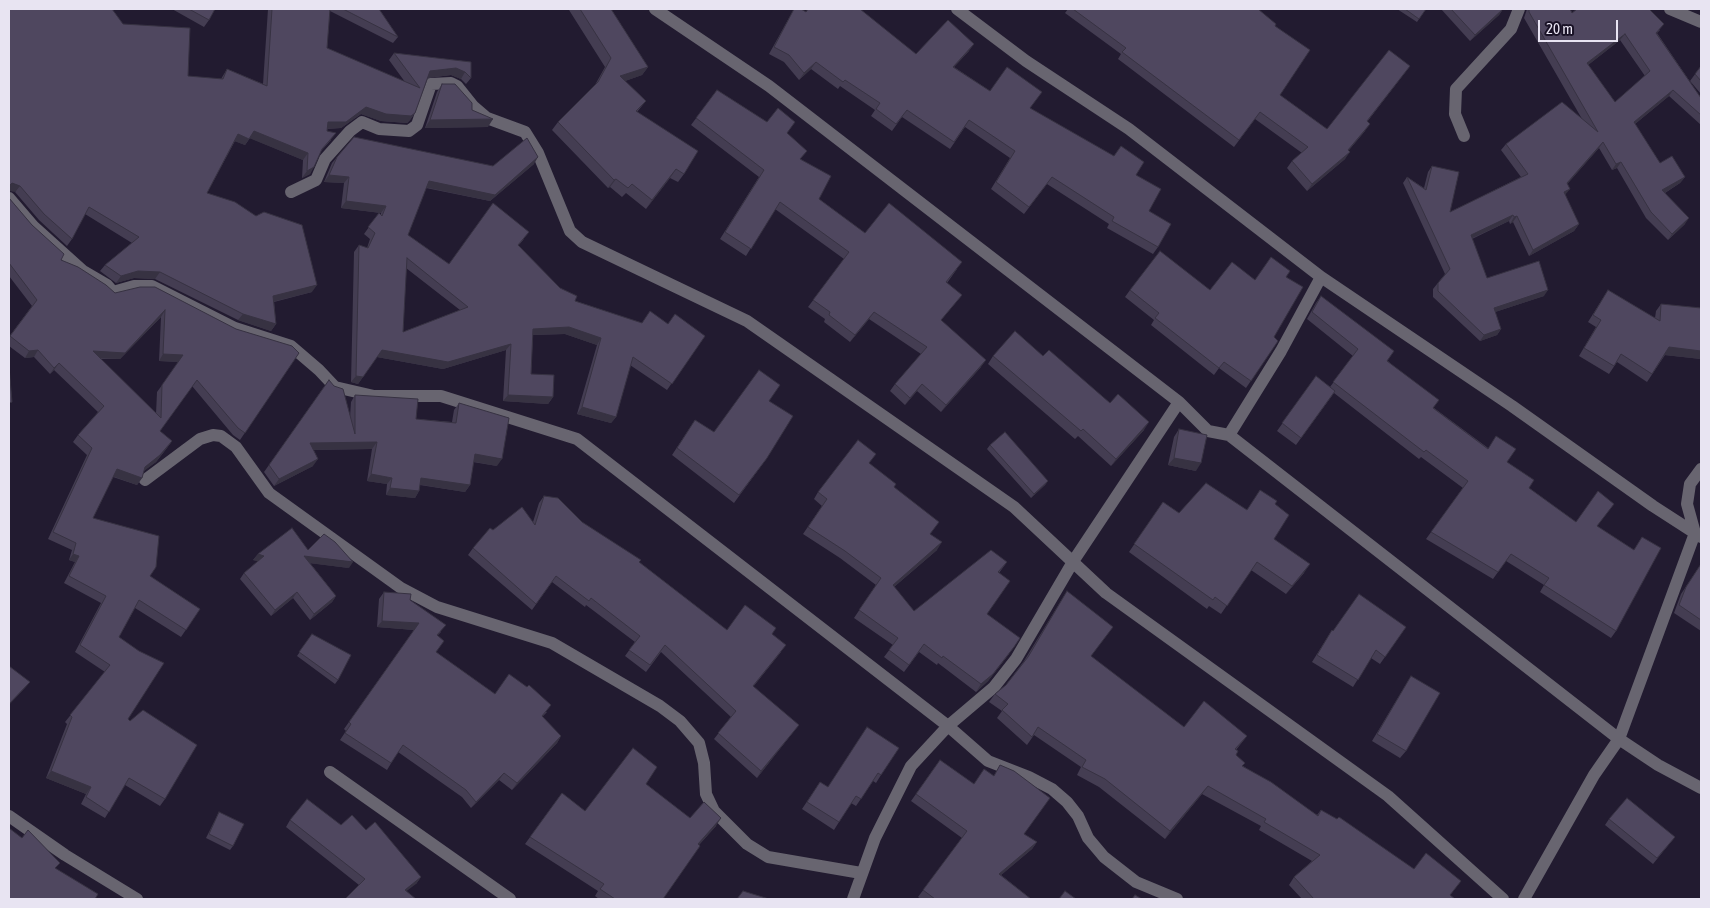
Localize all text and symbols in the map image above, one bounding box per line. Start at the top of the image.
scale bar [1540,10,1620,42]
text: 20 m [1546,20,1573,37]

